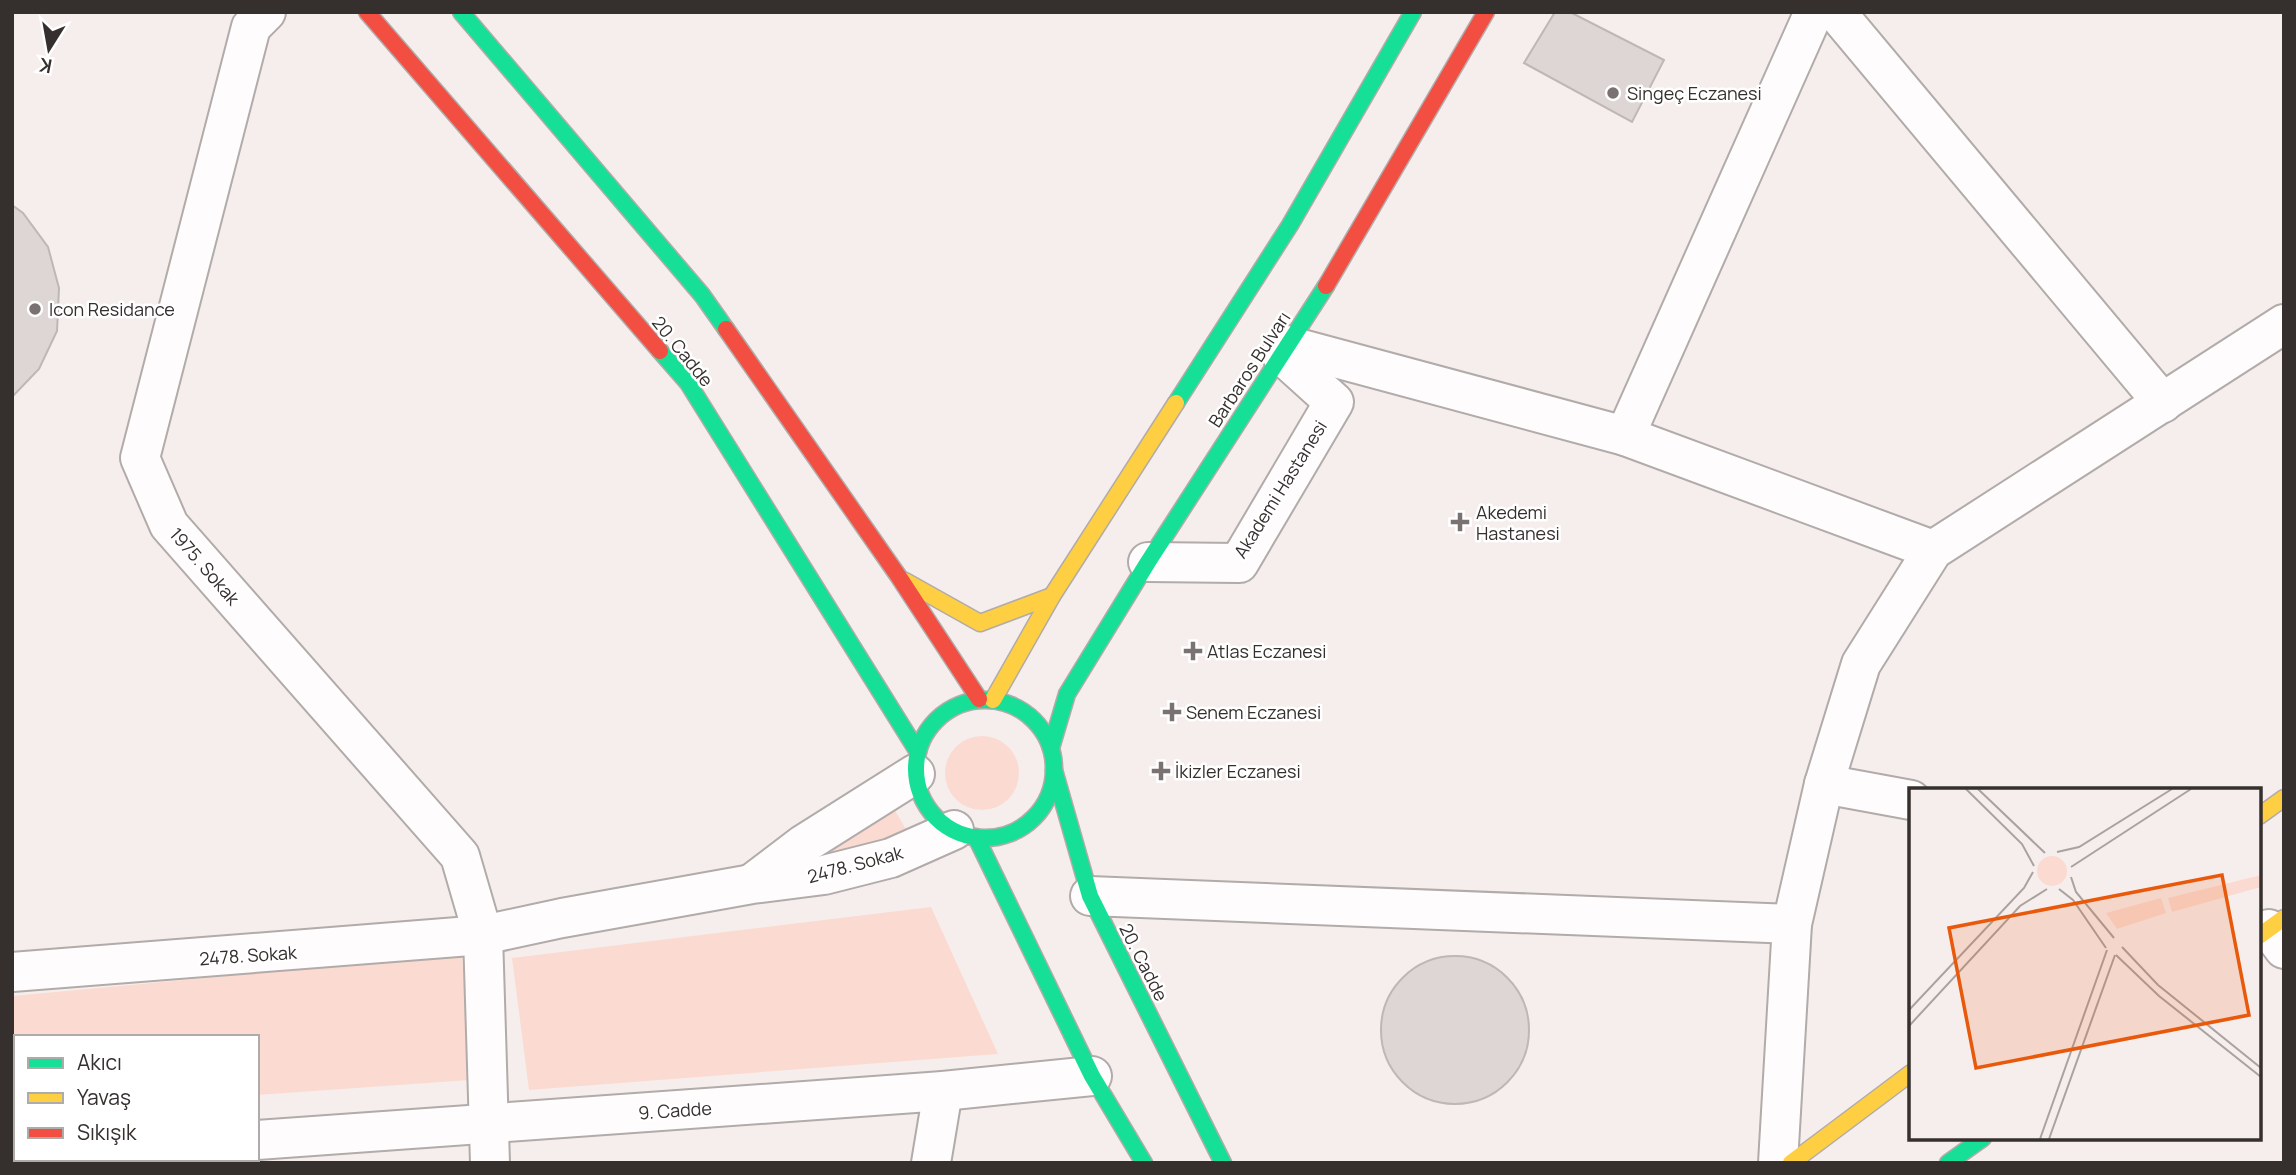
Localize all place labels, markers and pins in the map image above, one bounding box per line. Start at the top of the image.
place label: Singeç Eczanesi [1627,81,1762,105]
marker: Singeç Eczanesi [1605,85,1621,101]
place label: Icon Residance [49,297,175,321]
marker: Icon Residance [27,301,43,317]
place label: Akedemi Hastanesi [1476,500,1560,545]
marker: Akedemi Hastanesi [1450,512,1470,532]
place label: Atlas Eczanesi [1207,639,1327,663]
marker: Atlas Eczanesi [1185,643,1201,659]
place label: Senem Eczanesi [1186,700,1321,724]
marker: Senem Eczanesi [1164,704,1180,720]
place label: İkizler Eczanesi [1175,759,1301,783]
marker: İkizler Eczanesi [1153,763,1169,779]

